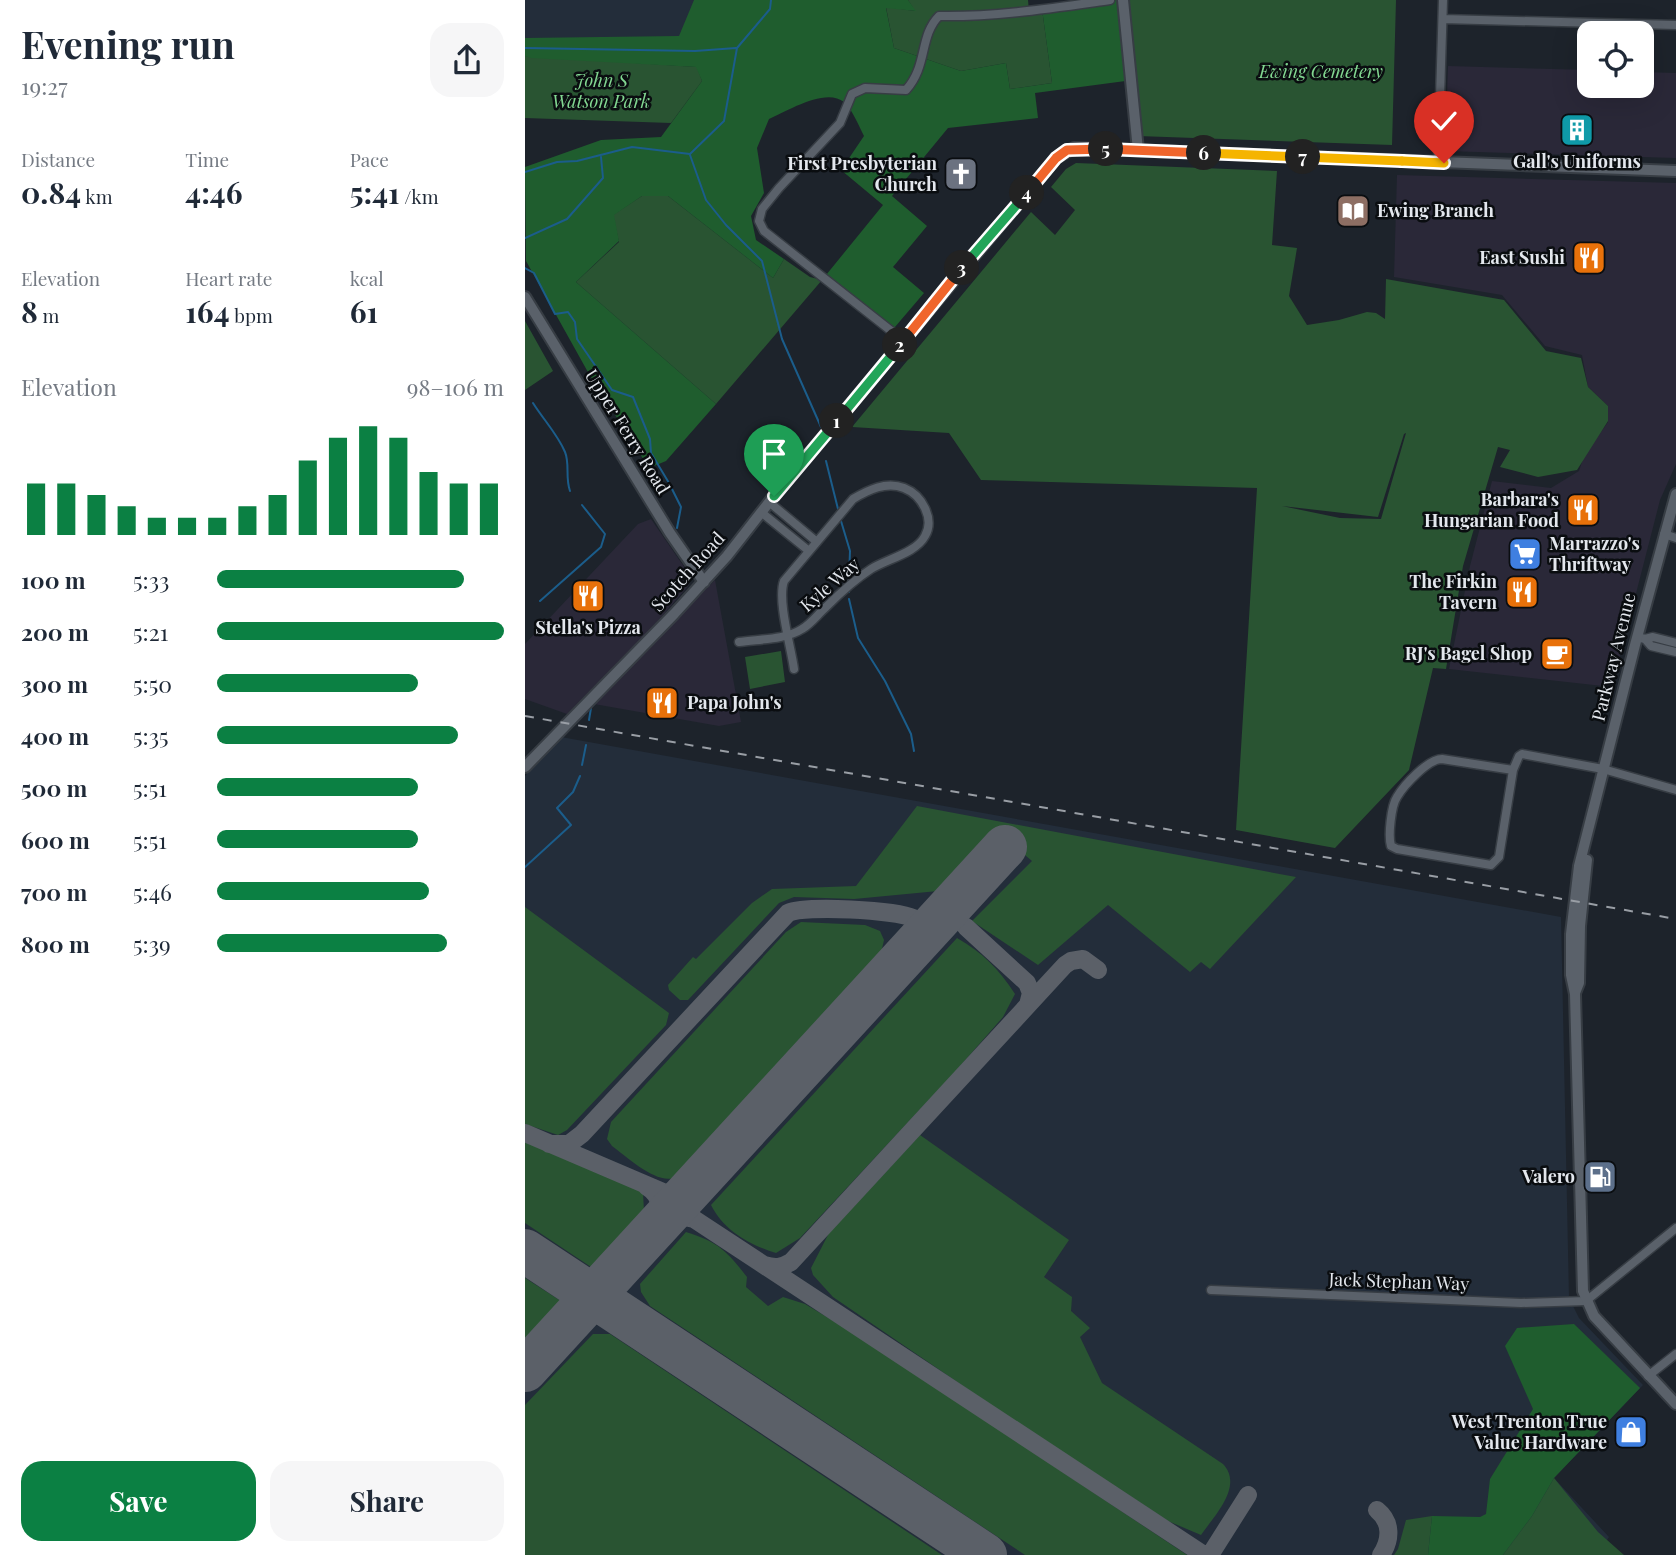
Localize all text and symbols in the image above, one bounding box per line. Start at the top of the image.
text: Evening run [21,18,235,69]
map controls [1577,21,1654,98]
button: locate [1577,21,1654,98]
button: share [430,23,504,97]
park label: Ewing Cemetery [1258,59,1383,83]
park label: John S Watson Park [552,68,650,113]
text: 19:27 [21,70,68,101]
pin [1414,91,1474,163]
icon: check [1425,102,1463,140]
building icon: Gall's Uniforms [1558,111,1596,149]
pin: 5 [1089,132,1123,166]
text: 5 [1101,135,1110,161]
pin: 6 [1187,136,1221,170]
text: 6 [1198,139,1209,165]
pin: 7 [1285,140,1321,174]
text: 7 [1298,143,1307,169]
text: Distance [21,146,95,172]
text: Time [185,146,229,172]
text: Pace [350,146,389,172]
place label: Gall's Uniforms [1513,149,1641,173]
place label: First Presbyterian Church [787,151,937,196]
church icon: First Presbyterian Church [942,155,980,193]
text: 0.84 [21,172,81,212]
text: 4:46 [185,172,243,212]
text: 5:41 [350,172,399,212]
pin: 4 [1009,176,1045,210]
text: 4 [1021,179,1032,205]
text: km [81,183,113,209]
text: /km [399,183,439,209]
library icon: Ewing Branch [1334,192,1372,230]
place label: Ewing Branch [1377,198,1494,222]
restaurant icon: East Sushi [1570,239,1608,277]
place label: East Sushi [1479,245,1565,269]
pin: 3 [945,250,979,286]
text: 3 [957,254,966,280]
text: Elevation [21,265,100,291]
text: Heart rate [185,265,272,291]
text: kcal [350,265,384,291]
text: 8 [21,291,38,331]
text: 164 [185,291,230,331]
text: 61 [350,291,378,331]
text: m [38,302,59,328]
text: bpm [230,302,273,328]
pin: 2 [883,328,917,362]
text: 2 [895,331,904,357]
street label: Upper Ferry Road [580,364,676,499]
text: Elevation [21,371,117,402]
text: 98–106 m [407,371,504,402]
pin: 1 [819,404,855,438]
text: 1 [833,407,840,433]
pin [744,424,804,496]
icon: arrive [755,435,793,473]
place label: Barbara's Hungarian Food [1424,487,1559,532]
restaurant icon: Barbara's Hungarian Food [1564,491,1602,529]
street label: Scotch Road [645,526,730,616]
place label: Marrazzo's Thriftway [1549,531,1640,576]
supermarket icon: Marrazzo's Thriftway [1506,535,1544,573]
street label: Kyle Way [794,552,864,617]
text: 100 m [21,564,86,595]
text: 5:33 [133,564,169,595]
place label: The Firkin Tavern [1409,569,1497,614]
restaurant icon: The Firkin Tavern [1503,573,1541,611]
restaurant icon: Stella's Pizza [569,577,607,615]
street label: Parkway Avenue [1585,590,1641,723]
place label: Stella's Pizza [535,615,642,639]
text: 200 m [21,616,89,647]
text: 5:21 [133,616,168,647]
cafe icon: RJ's Bagel Shop [1538,635,1576,673]
place label: RJ's Bagel Shop [1405,641,1532,665]
text: 300 m [21,668,88,699]
text: 5:50 [133,668,172,699]
restaurant icon: Papa John's [643,684,681,722]
place label: Papa John's [687,690,782,714]
text: 400 m [21,720,89,751]
text: 5:35 [133,720,169,751]
text: 500 m [21,772,87,803]
text: 5:51 [133,772,167,803]
text: 600 m [21,824,90,855]
text: 5:51 [133,824,167,855]
text: 700 m [21,876,87,907]
text: 5:46 [133,876,172,907]
text: 800 m [21,928,90,959]
text: 5:39 [133,928,171,959]
fuel station icon: Valero [1581,1158,1619,1196]
place label: Valero [1521,1164,1575,1188]
street label: Jack Stephan Way [1327,1267,1470,1295]
place label: West Trenton True Value Hardware [1451,1409,1607,1454]
shop icon: West Trenton True Value Hardware [1612,1413,1650,1451]
button: Save [21,1461,256,1541]
button: Share [270,1461,504,1541]

